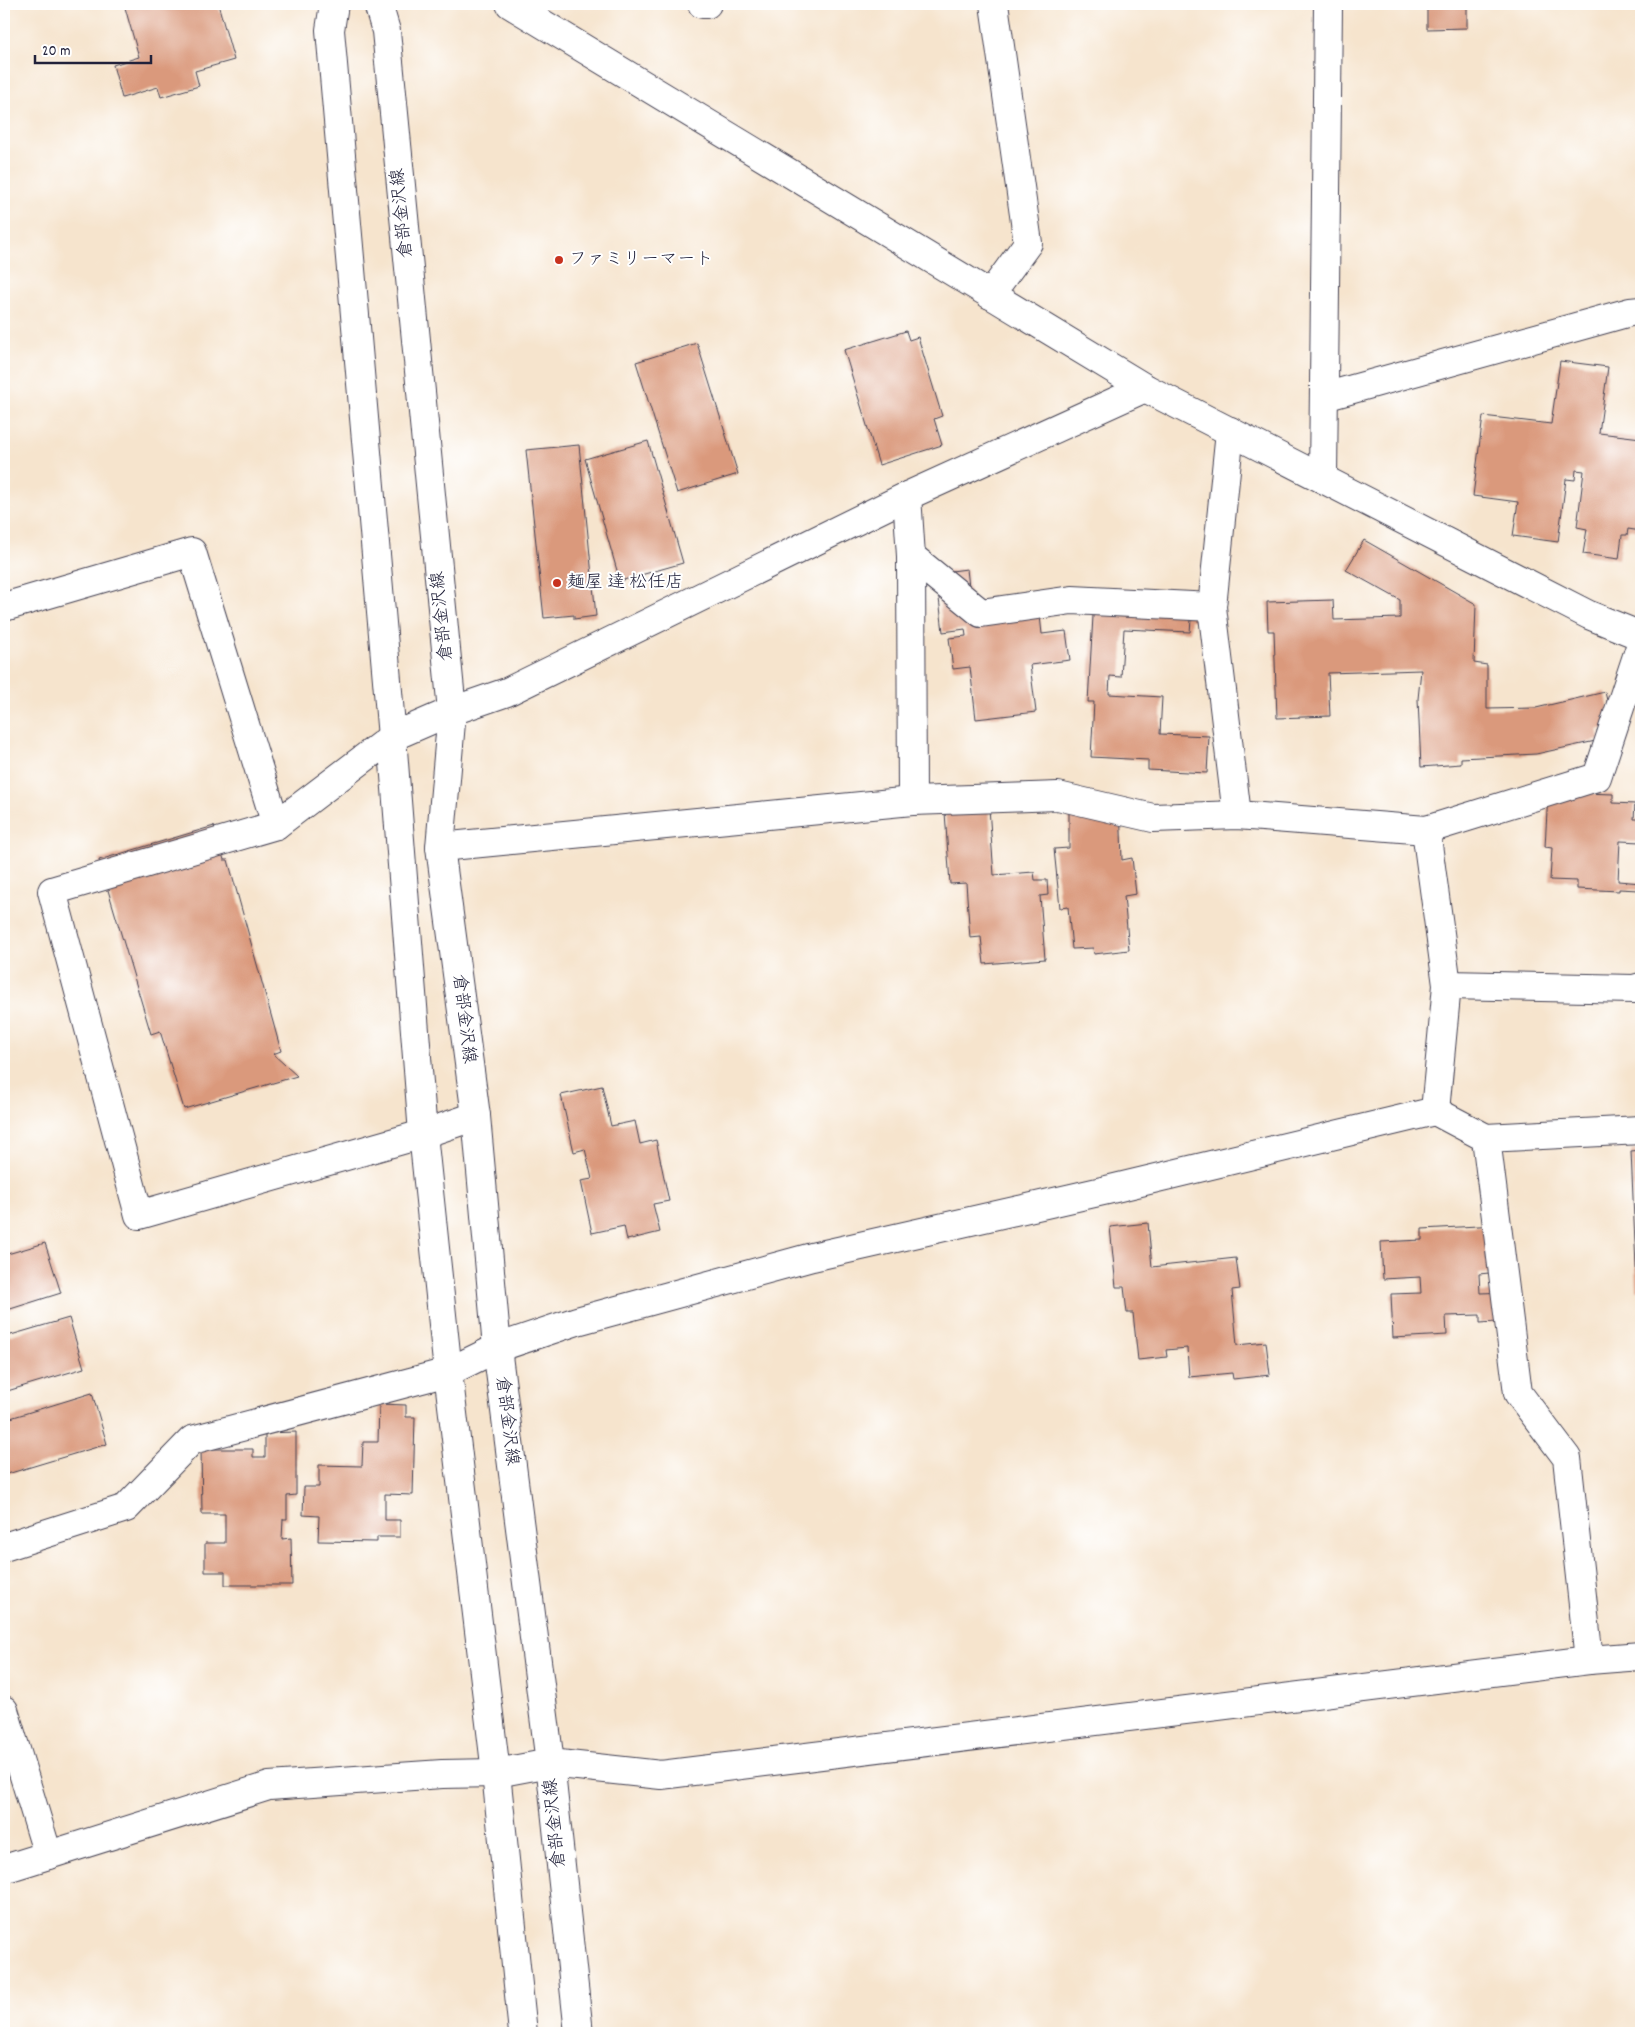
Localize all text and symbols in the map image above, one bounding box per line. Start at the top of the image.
scale bar [35,32,151,64]
text: 20 m [42,41,70,63]
street label: 倉部金沢線 [386,167,420,259]
place label: ファミリーマート [569,248,713,273]
marker: ファミリーマート [553,254,565,266]
street label: 倉部金沢線 [426,570,460,662]
place label: 麺屋 達 松任店 [567,571,683,596]
marker: 麺屋 達 松任店 [551,577,563,589]
street label: 倉部金沢線 [445,973,481,1065]
street label: 倉部金沢線 [488,1375,524,1467]
street label: 倉部金沢線 [539,1777,573,1869]

